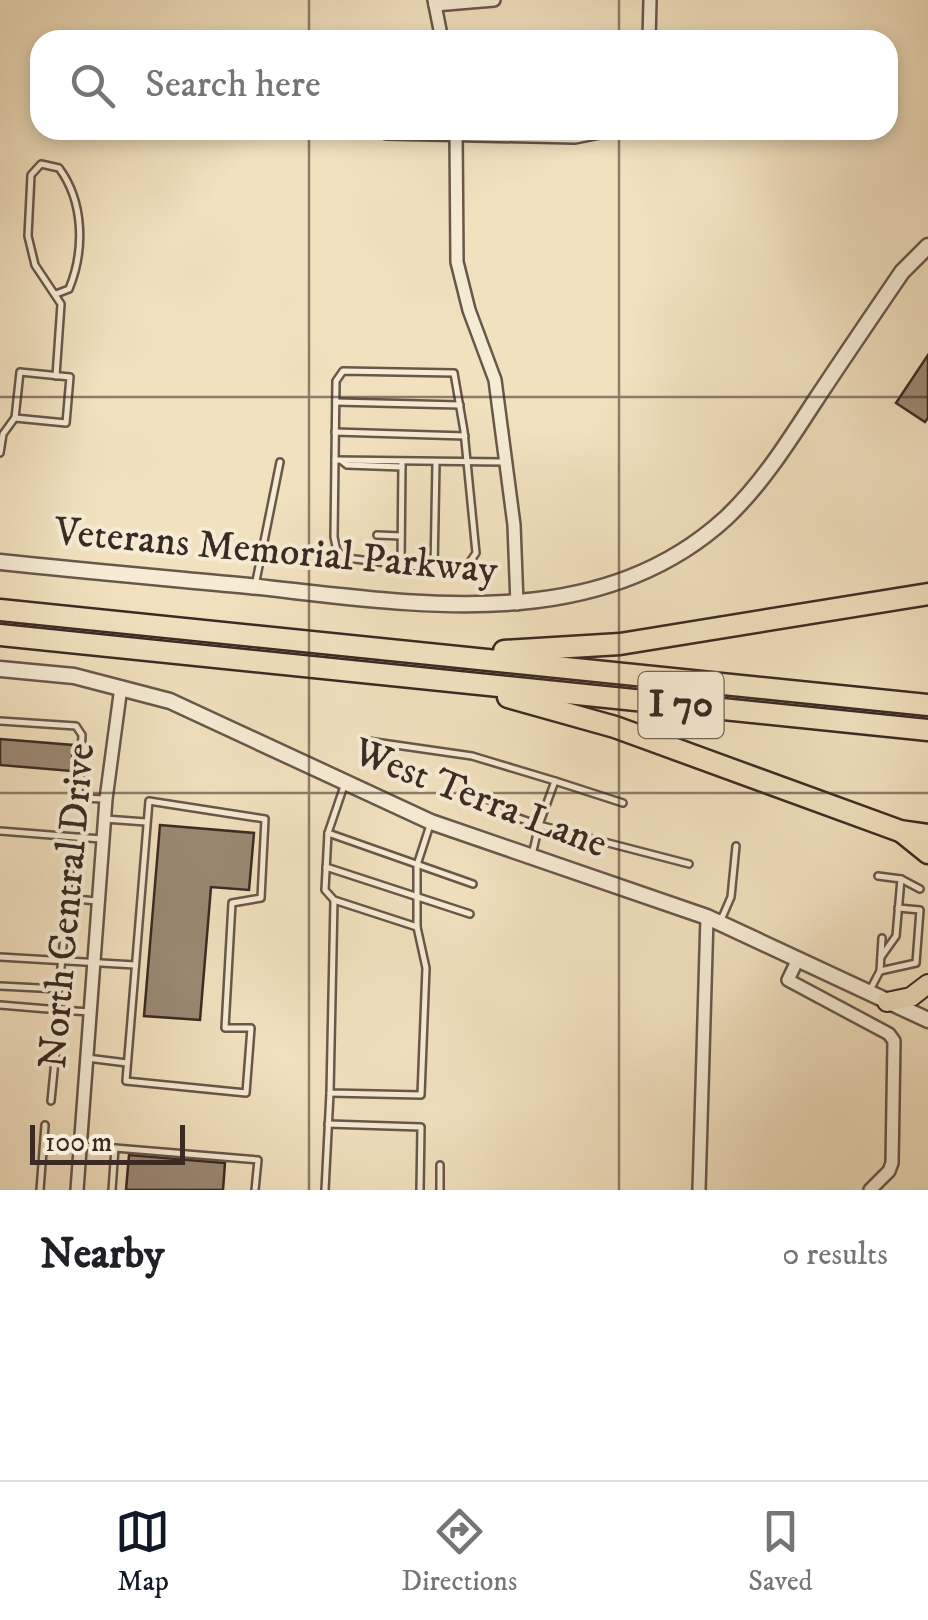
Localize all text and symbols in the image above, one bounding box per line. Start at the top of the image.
search box [30,30,898,140]
icon: search [65,58,120,113]
text: Search here [145,61,321,109]
street label: Veterans Memorial Parkway [51,508,501,596]
road number: I 70 [638,672,724,738]
street label: West Terra Lane [345,727,614,870]
street label: North Central Drive [29,741,107,1071]
scale bar [30,1120,185,1164]
text: 100 m [45,1125,112,1160]
text: Nearby [40,1229,164,1281]
text: 0 results [782,1235,888,1275]
tab: Map [115,1504,170,1599]
tab: Directions [401,1504,517,1599]
tab: Saved [748,1504,813,1599]

